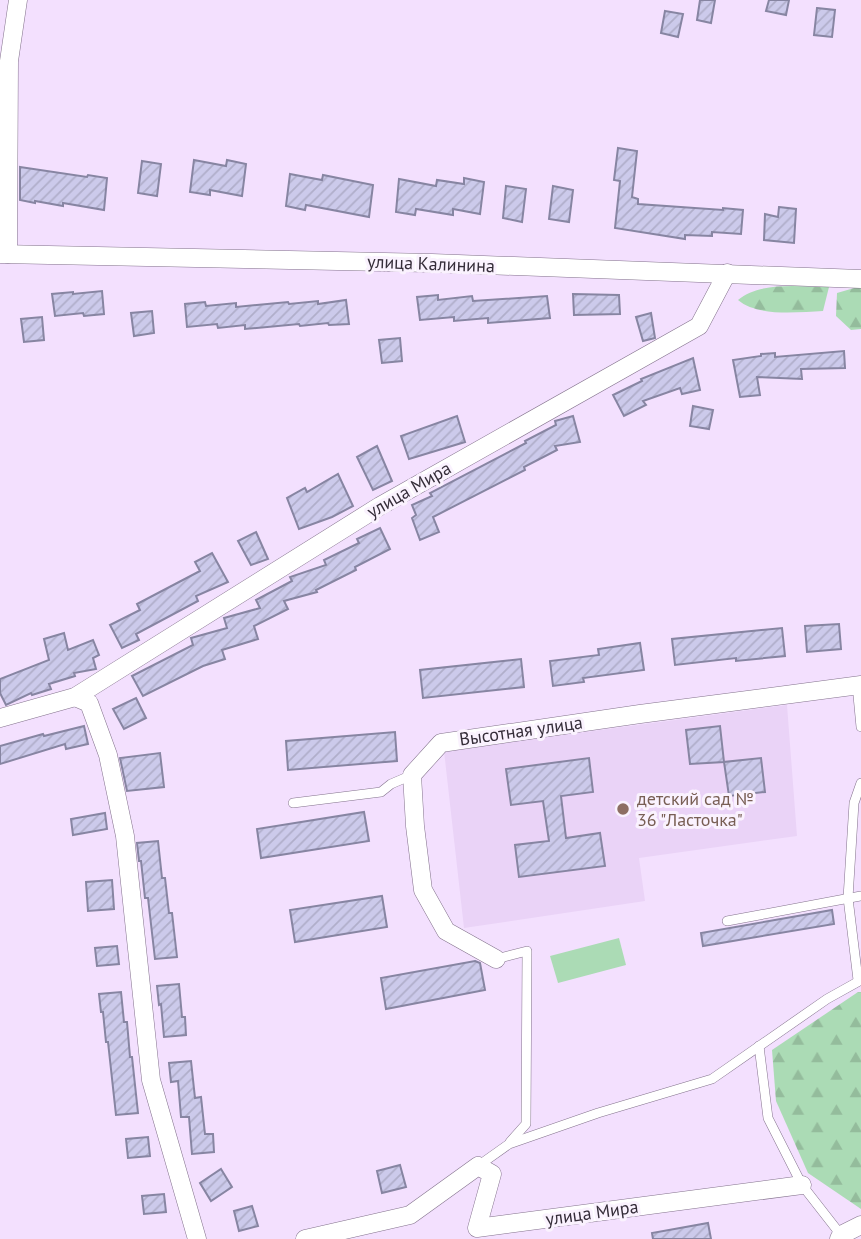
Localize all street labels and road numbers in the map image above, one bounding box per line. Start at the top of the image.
street label: улица Калинина [367,250,495,277]
street label: улица Мира [363,456,455,523]
street label: Высотная улица [458,710,584,751]
street label: улица Мира [544,1195,640,1230]

